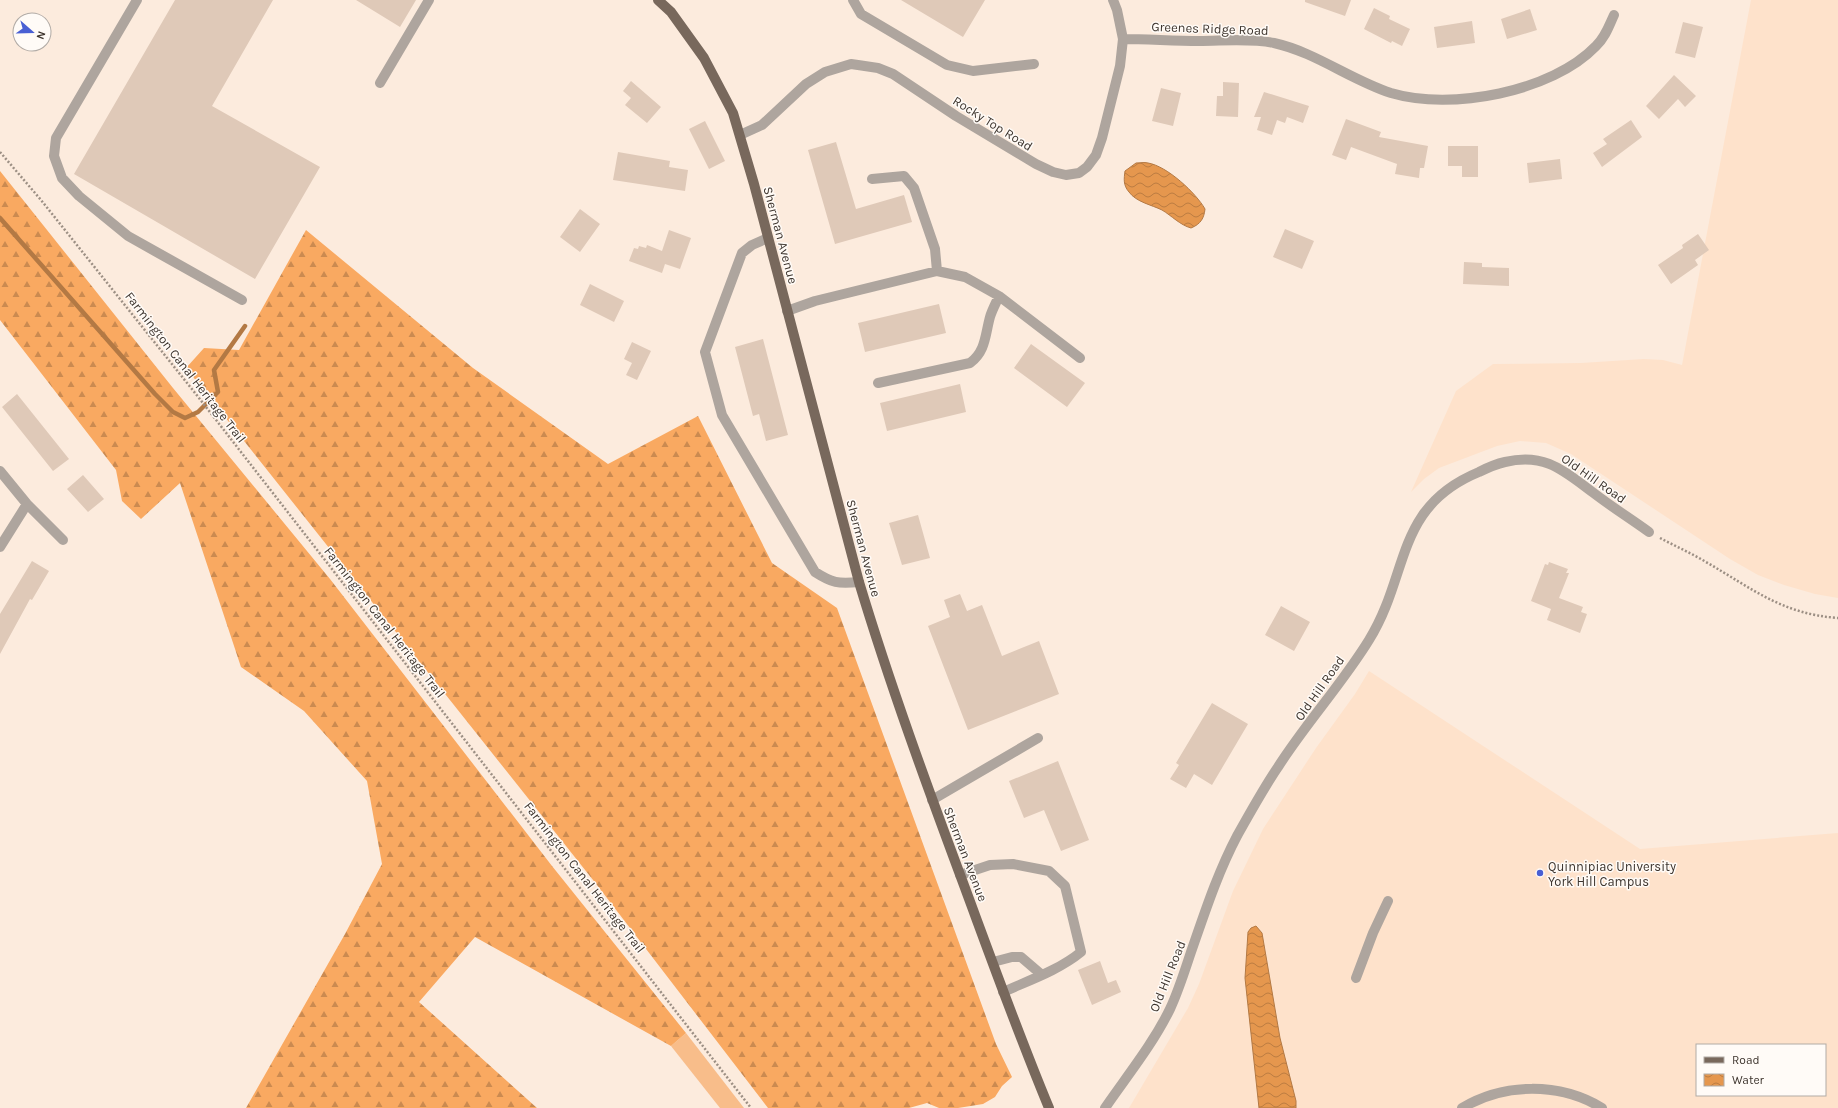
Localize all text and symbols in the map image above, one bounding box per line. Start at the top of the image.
north arrow [12,12,52,52]
street label: Greenes Ridge Road [1151,19,1269,38]
text: N [33,29,48,41]
street label: Rocky Top Road [950,93,1035,154]
street label: Sherman Avenue [760,185,801,286]
street label: Farmington Canal Heritage Trail [122,289,249,446]
street label: Old Hill Road [1558,451,1629,506]
street label: Sherman Avenue [843,498,884,599]
street label: Farmington Canal Heritage Trail [321,544,448,701]
street label: Old Hill Road [1292,653,1347,724]
street label: Farmington Canal Heritage Trail [521,799,648,956]
street label: Sherman Avenue [941,805,991,904]
place label: Quinnipiac University York Hill Campus [1548,859,1676,889]
marker: Quinnipiac University York Hill Campus [1535,868,1545,878]
street label: Old Hill Road [1146,938,1189,1014]
legend [1696,1044,1826,1096]
text: Road [1732,1053,1760,1067]
text: Water [1732,1073,1765,1087]

